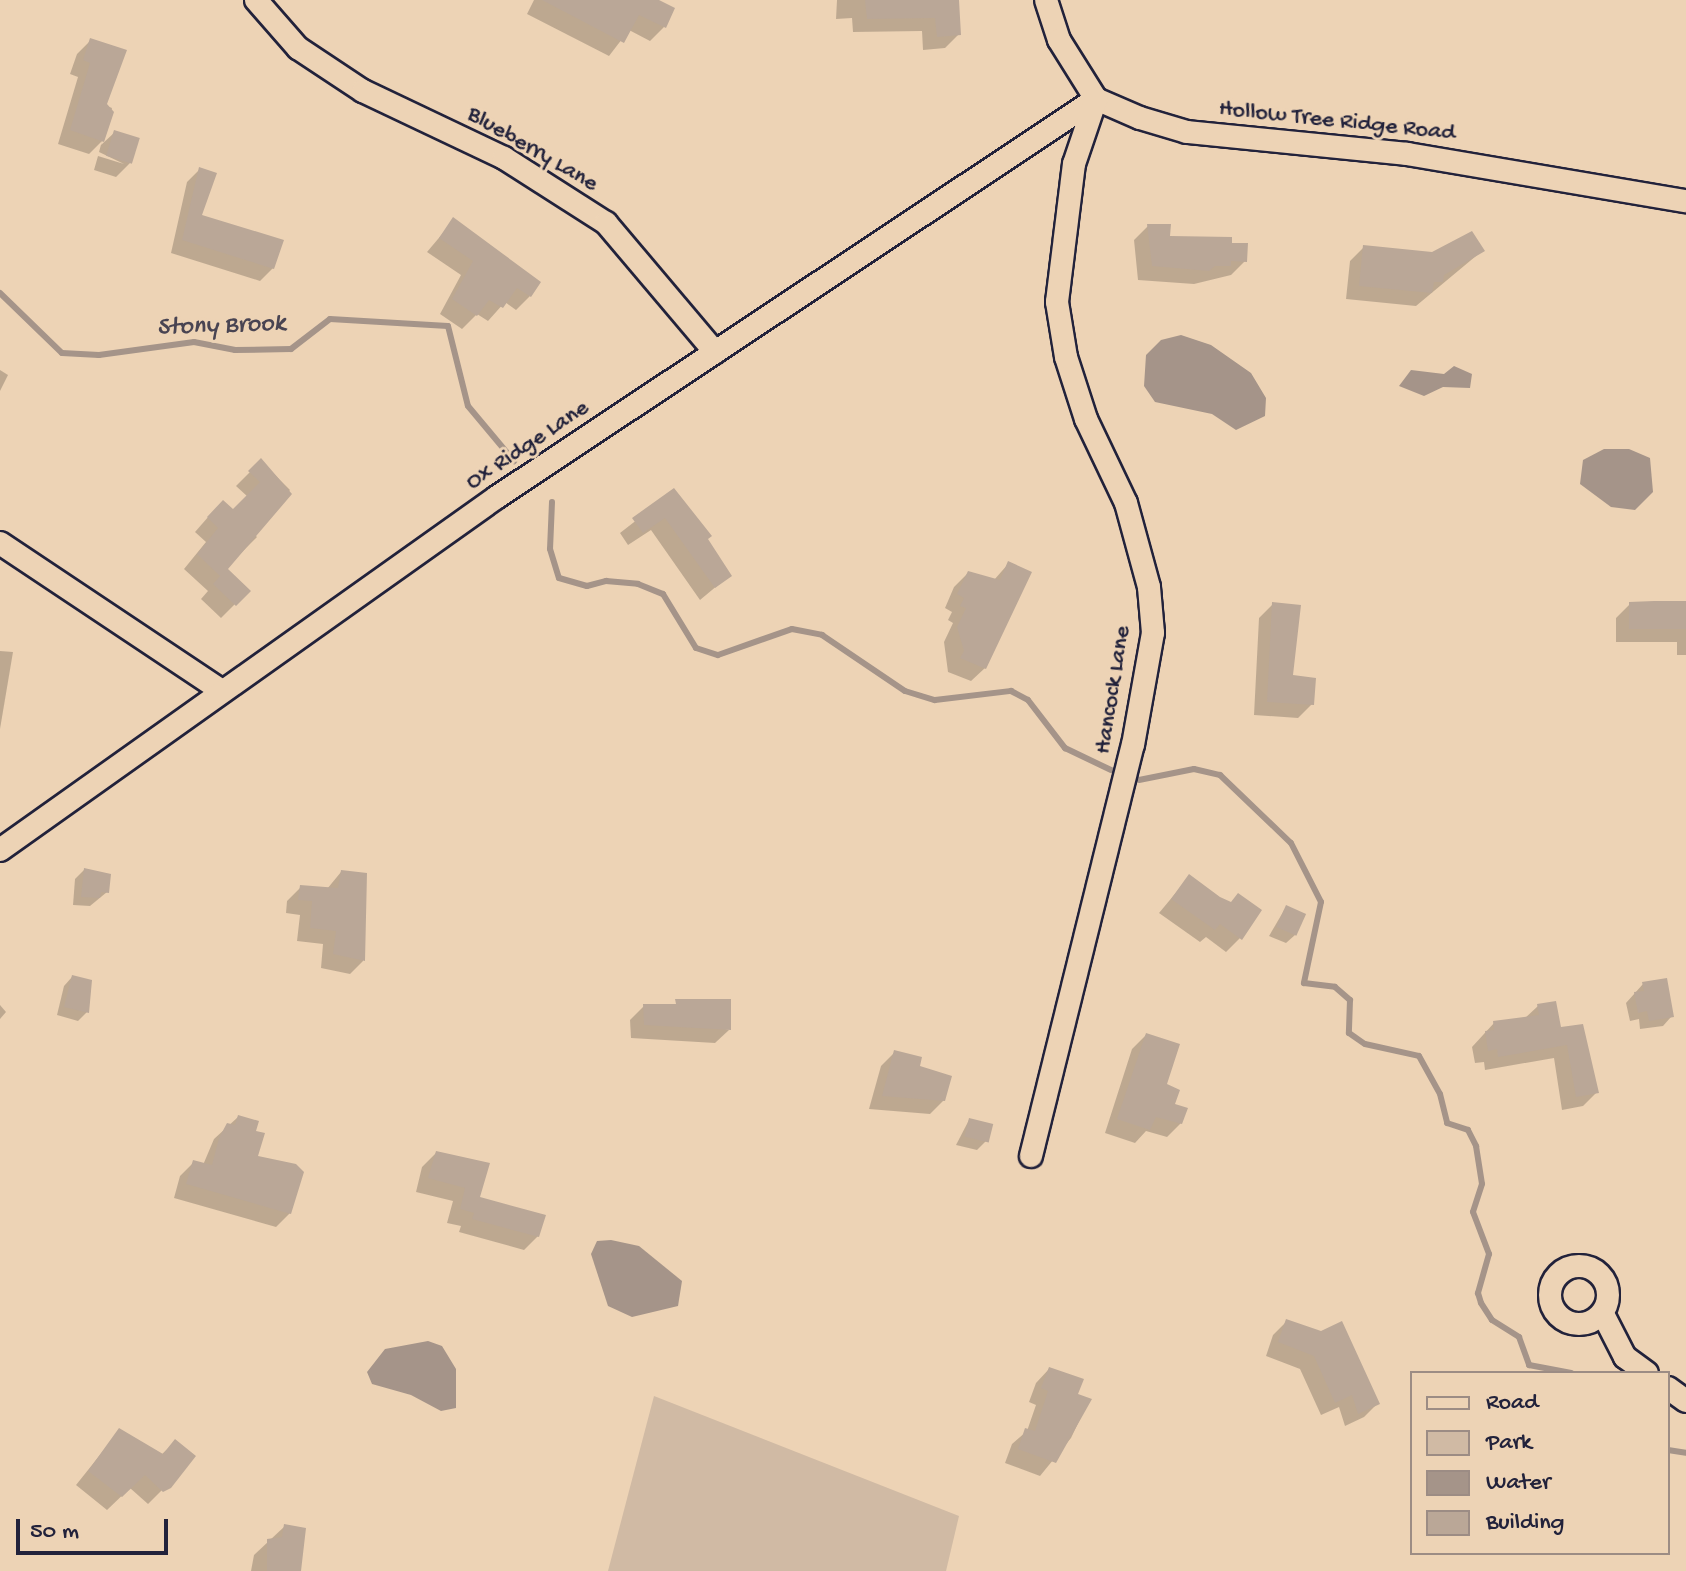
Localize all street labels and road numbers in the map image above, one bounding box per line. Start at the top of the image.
street label: Hollow Tree Ridge Road [1217,95,1457,149]
street label: Blueberry Lane [461,101,603,199]
street label: Ox Ridge Lane [461,394,595,498]
street label: Hancock Lane [1090,624,1138,756]

